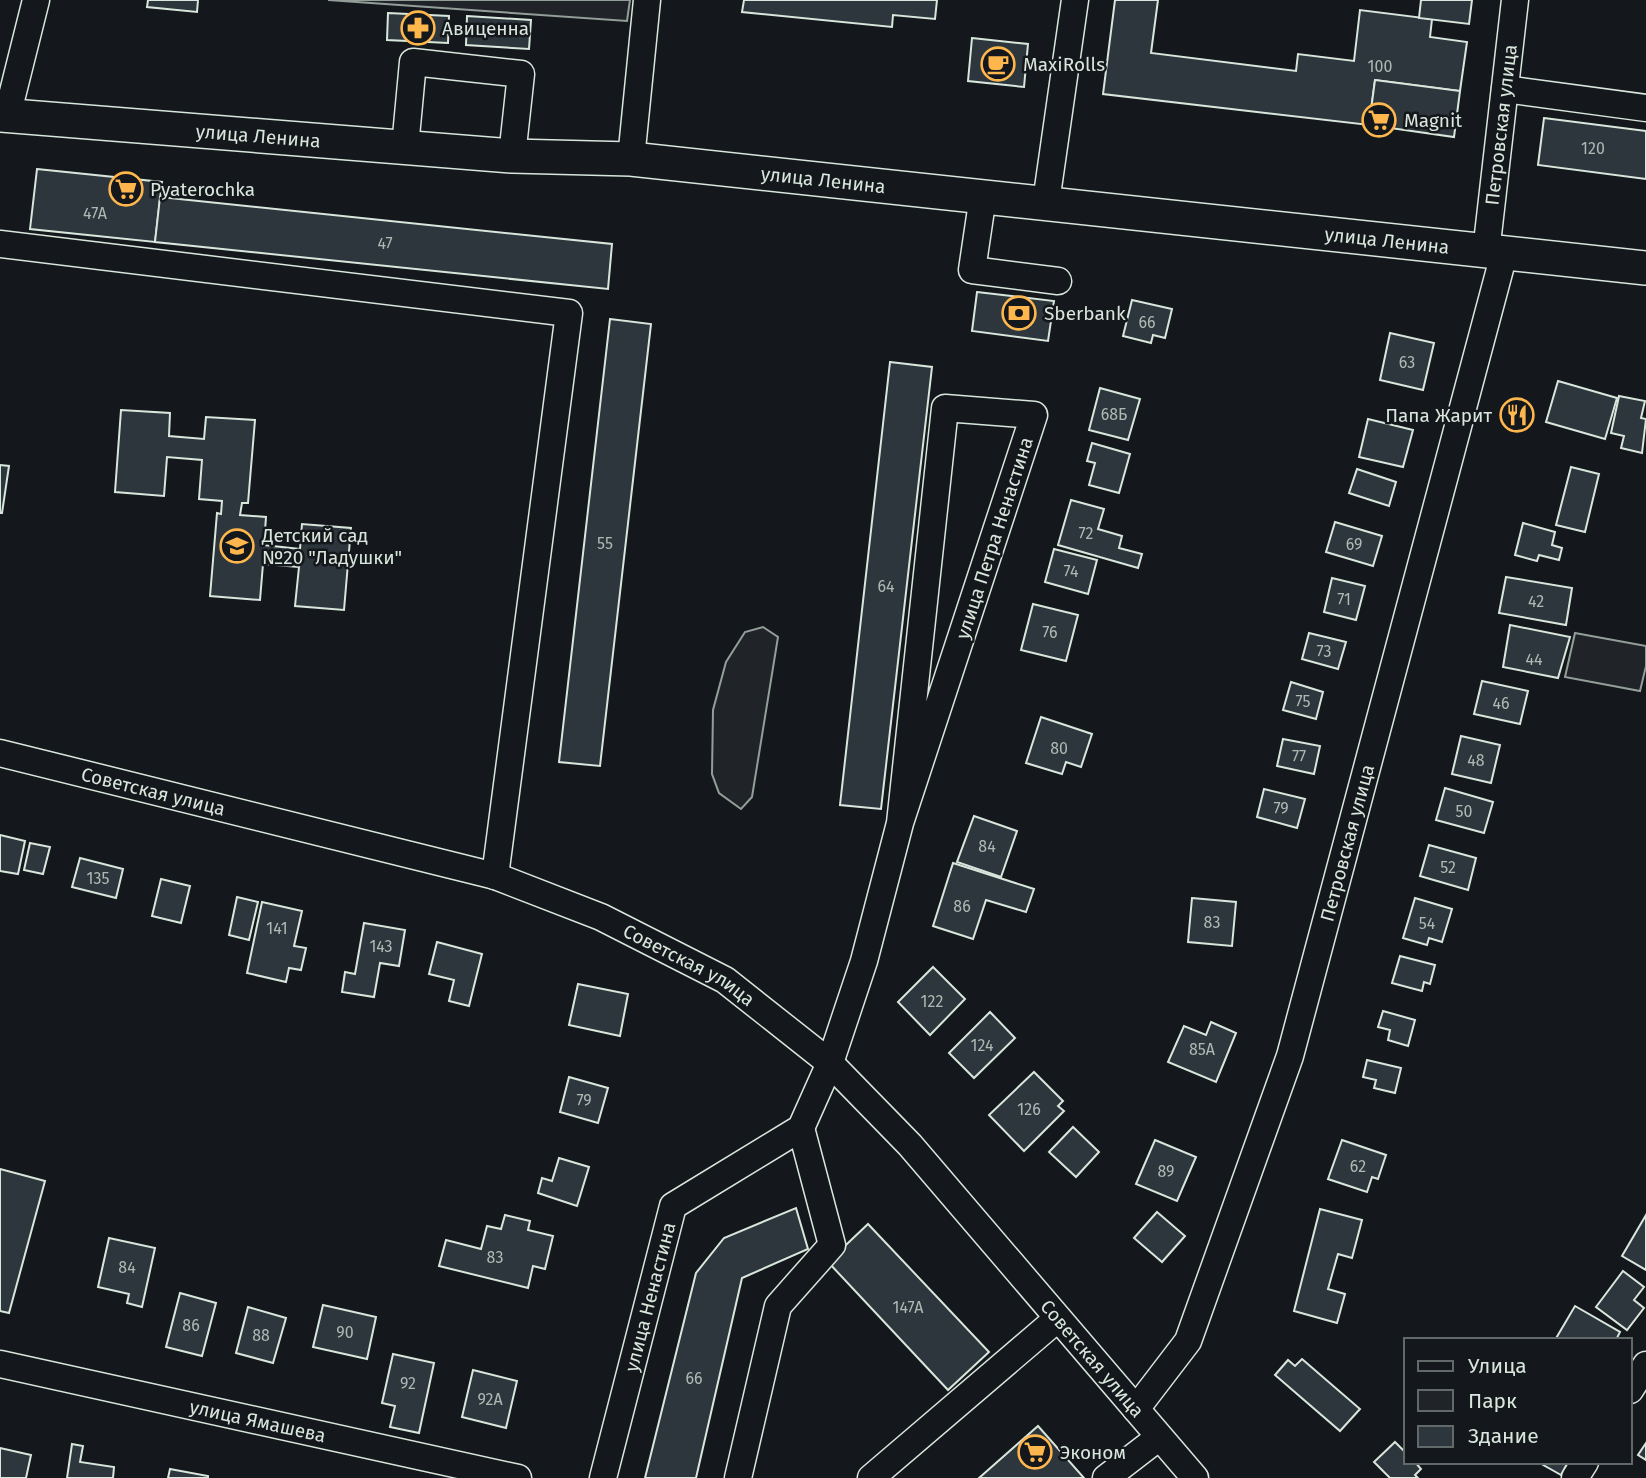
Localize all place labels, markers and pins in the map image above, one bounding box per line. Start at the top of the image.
pharmacy icon: Авиценна [399,9,437,47]
place label: Авиценна [442,17,529,40]
cafe icon: MaxiRolls [979,45,1017,83]
place label: MaxiRolls [1023,53,1105,76]
supermarket icon: Magnit [1360,101,1398,139]
place label: Magnit [1404,109,1462,132]
supermarket icon: Pyaterochka [107,170,145,208]
place label: Pyaterochka [150,178,255,201]
bank icon: Sberbank [1000,294,1038,332]
place label: Sberbank [1044,302,1126,325]
restaurant icon: Папа Жарит [1498,396,1536,434]
place label: Папа Жарит [1385,404,1492,427]
place label: Детский сад №20 "Ладушки" [261,524,402,569]
school or university icon: Детский сад №20 "Ладушки" [218,527,256,565]
supermarket icon: Эконом [1016,1433,1054,1471]
place label: Эконом [1060,1441,1126,1464]

